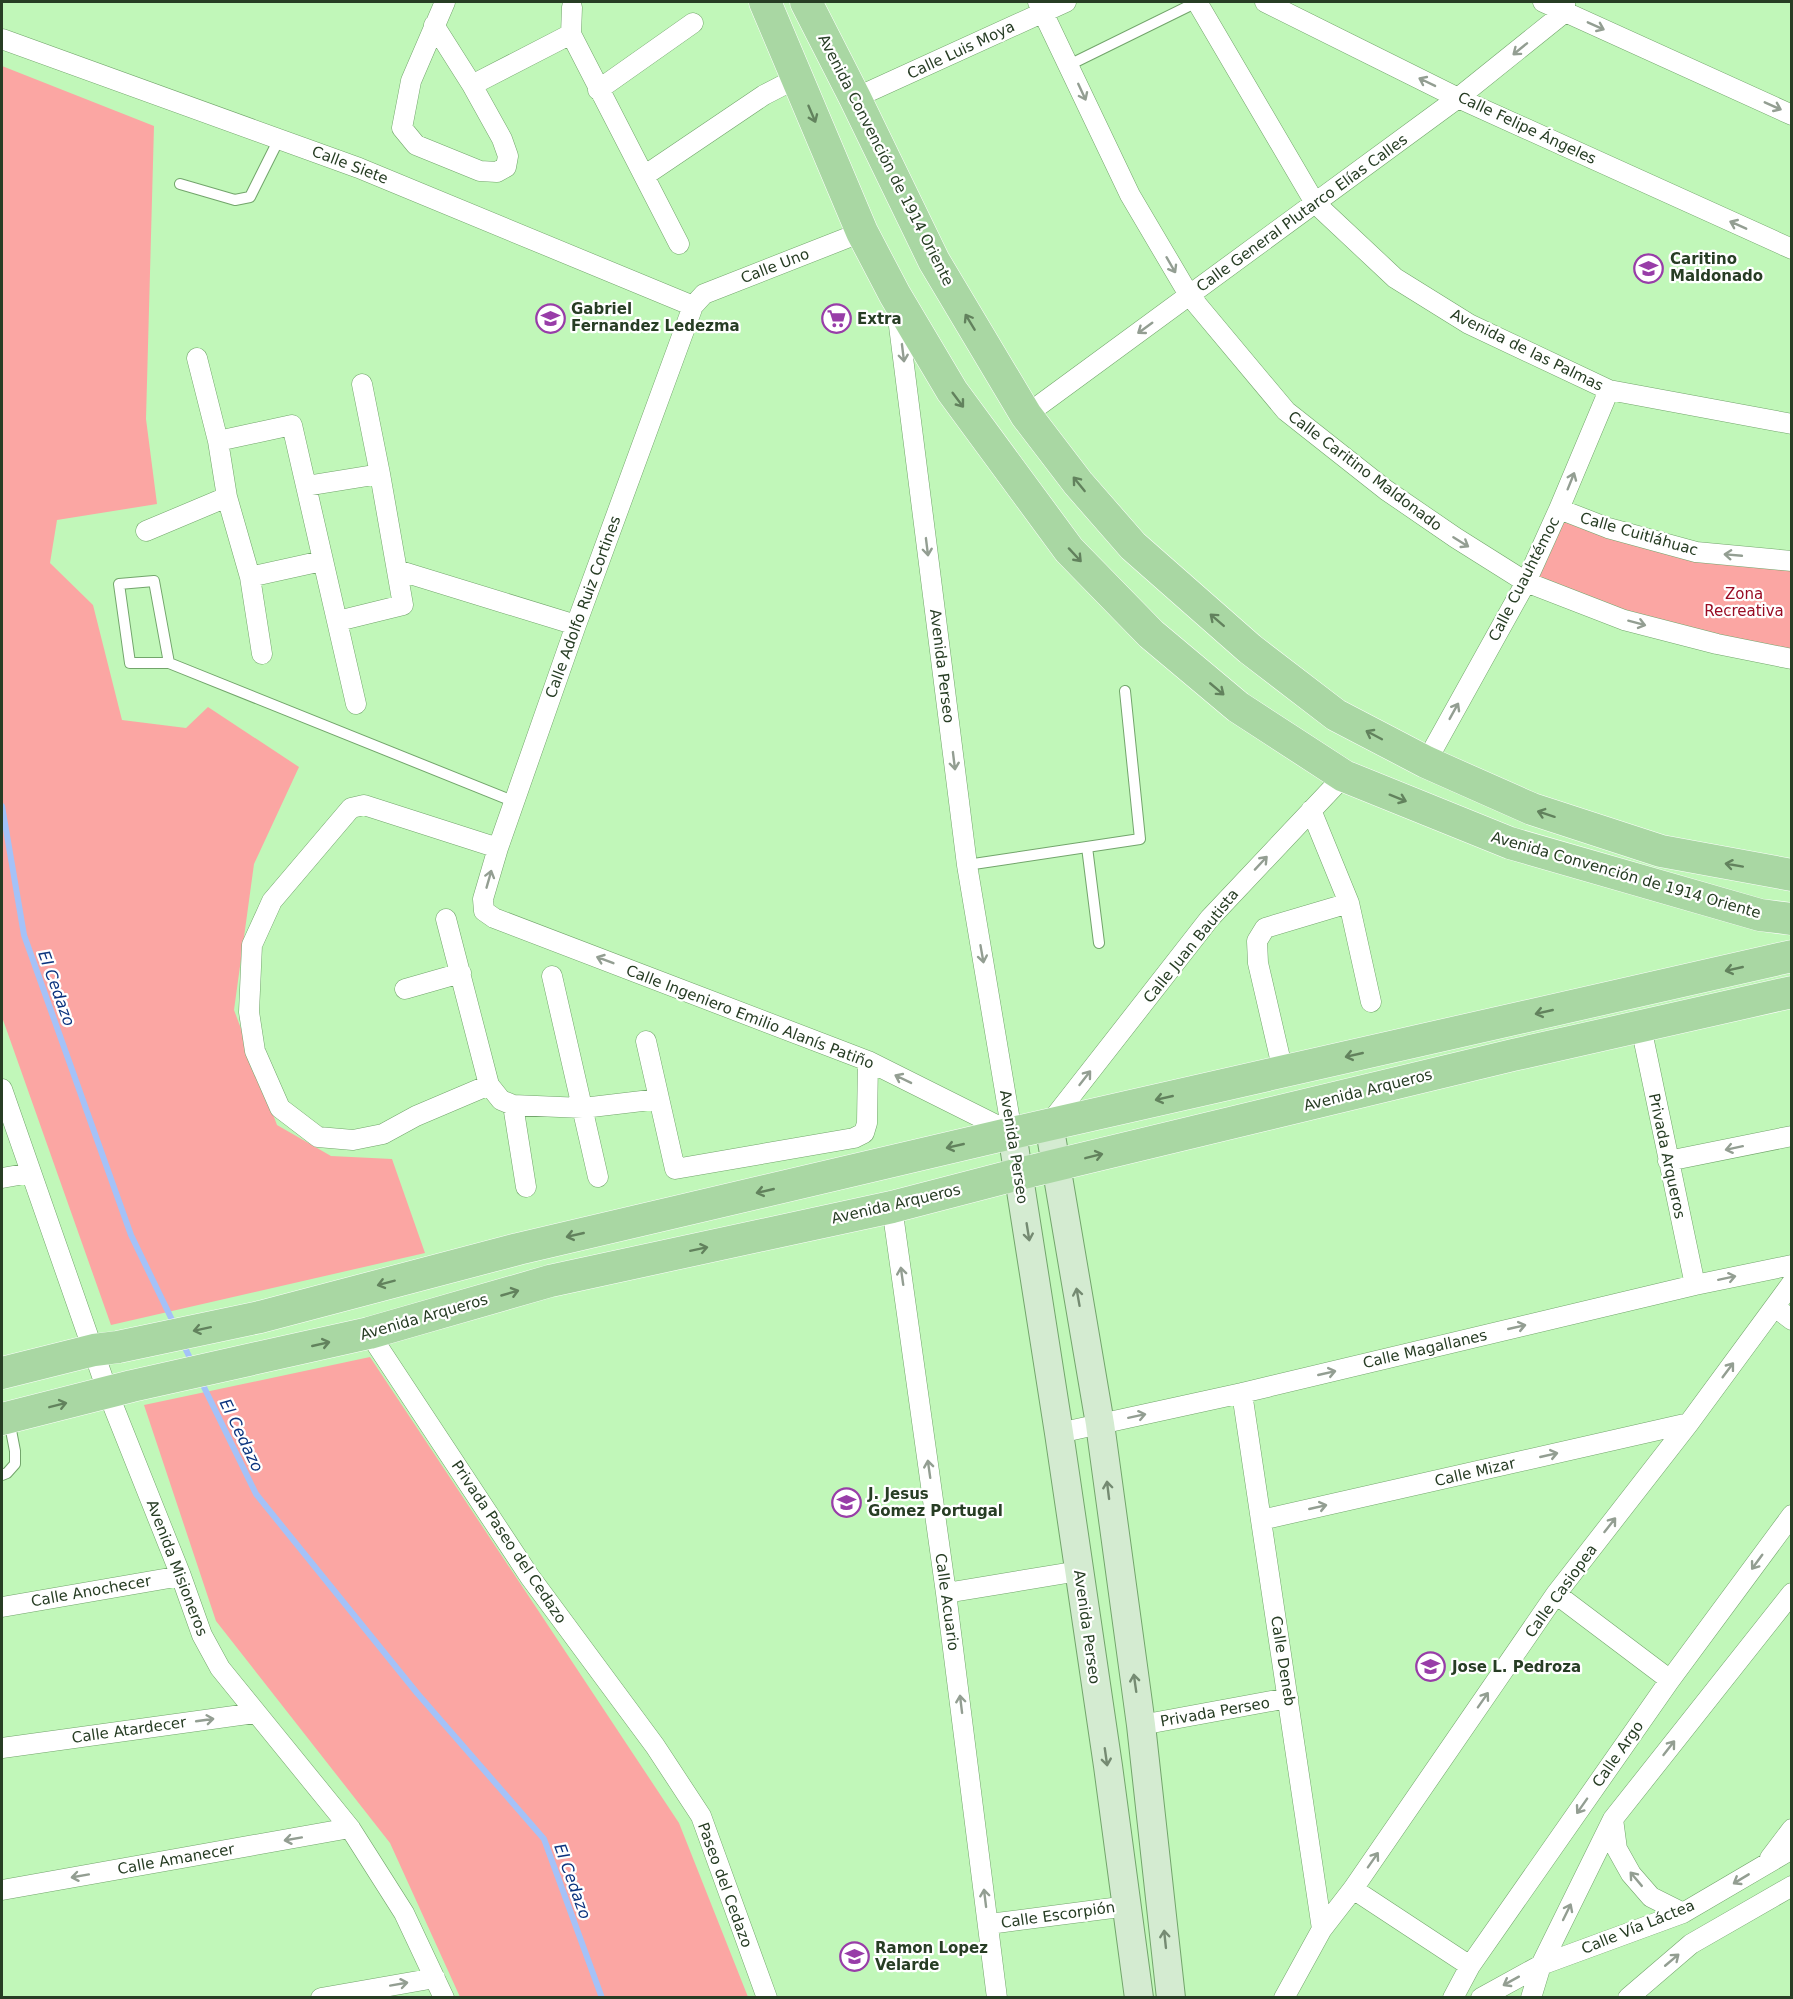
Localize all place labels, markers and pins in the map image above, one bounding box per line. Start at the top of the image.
place label: Caritino Maldonado [1670,250,1763,285]
school or university icon: Caritino Maldonado [1633,252,1665,284]
place label: Gabriel Fernandez Ledezma [571,300,740,335]
school or university icon: Gabriel Fernandez Ledezma [534,302,566,334]
supermarket icon: Extra [820,303,852,335]
place label: Extra [857,310,902,328]
place label: J. Jesus Gomez Portugal [867,1485,1003,1520]
school or university icon: J. Jesus Gomez Portugal [831,1487,863,1519]
school or university icon: Jose L. Pedroza [1415,1651,1447,1683]
place label: Jose L. Pedroza [1451,1658,1581,1676]
place label: Ramon Lopez Velarde [875,1939,988,1974]
school or university icon: Ramon Lopez Velarde [838,1941,870,1973]

